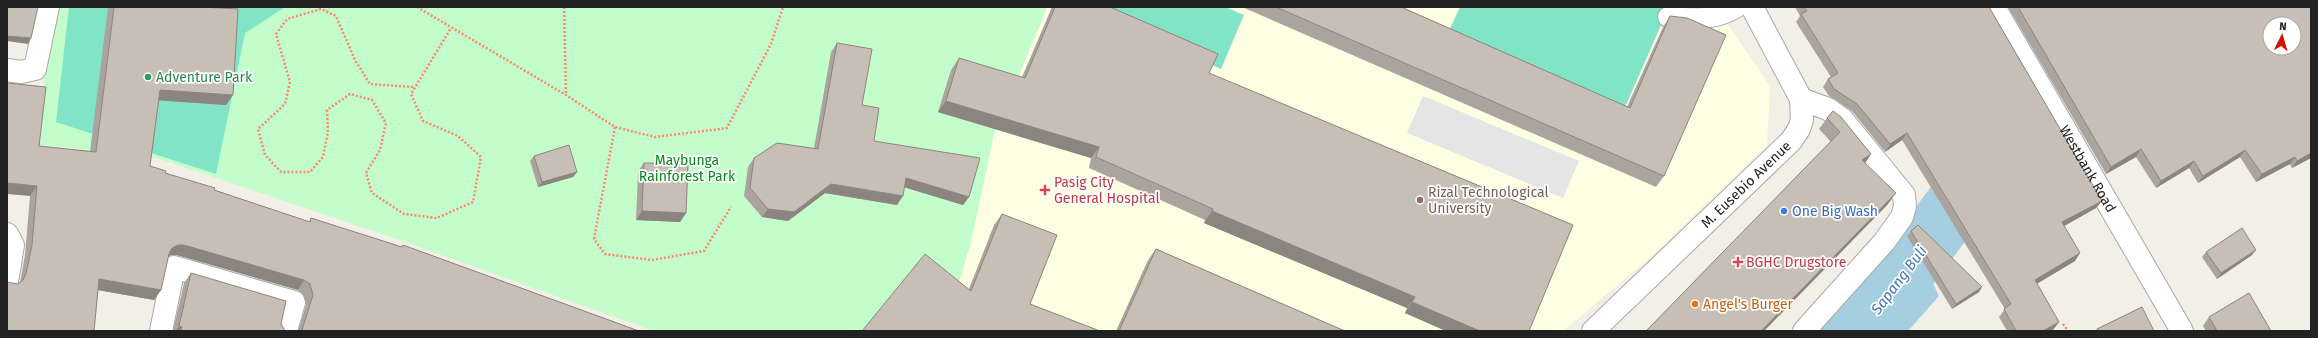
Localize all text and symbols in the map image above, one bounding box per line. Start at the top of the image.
north arrow [2262,16,2302,56]
text: N [2279,20,2287,33]
place label: Adventure Park [156,69,253,86]
marker: Adventure Park [143,72,153,82]
street label: Westbank Road [2055,122,2119,216]
street label: M. Eusebio Avenue [1698,137,1795,232]
park label: Maybunga Rainforest Park [639,152,736,185]
place label: Pasig City General Hospital [1054,174,1160,207]
marker: Pasig City General Hospital [1039,184,1051,196]
place label: Rizal Technological University [1428,184,1549,217]
marker: Rizal Technological University [1415,195,1425,205]
place label: One Big Wash [1792,203,1878,220]
marker: One Big Wash [1779,206,1789,216]
water label: Sapang Buli [1867,242,1931,319]
place label: BGHC Drugstore [1746,254,1846,271]
marker: BGHC Drugstore [1733,257,1743,267]
place label: Angel's Burger [1703,296,1794,313]
marker: Angel's Burger [1690,299,1700,309]

